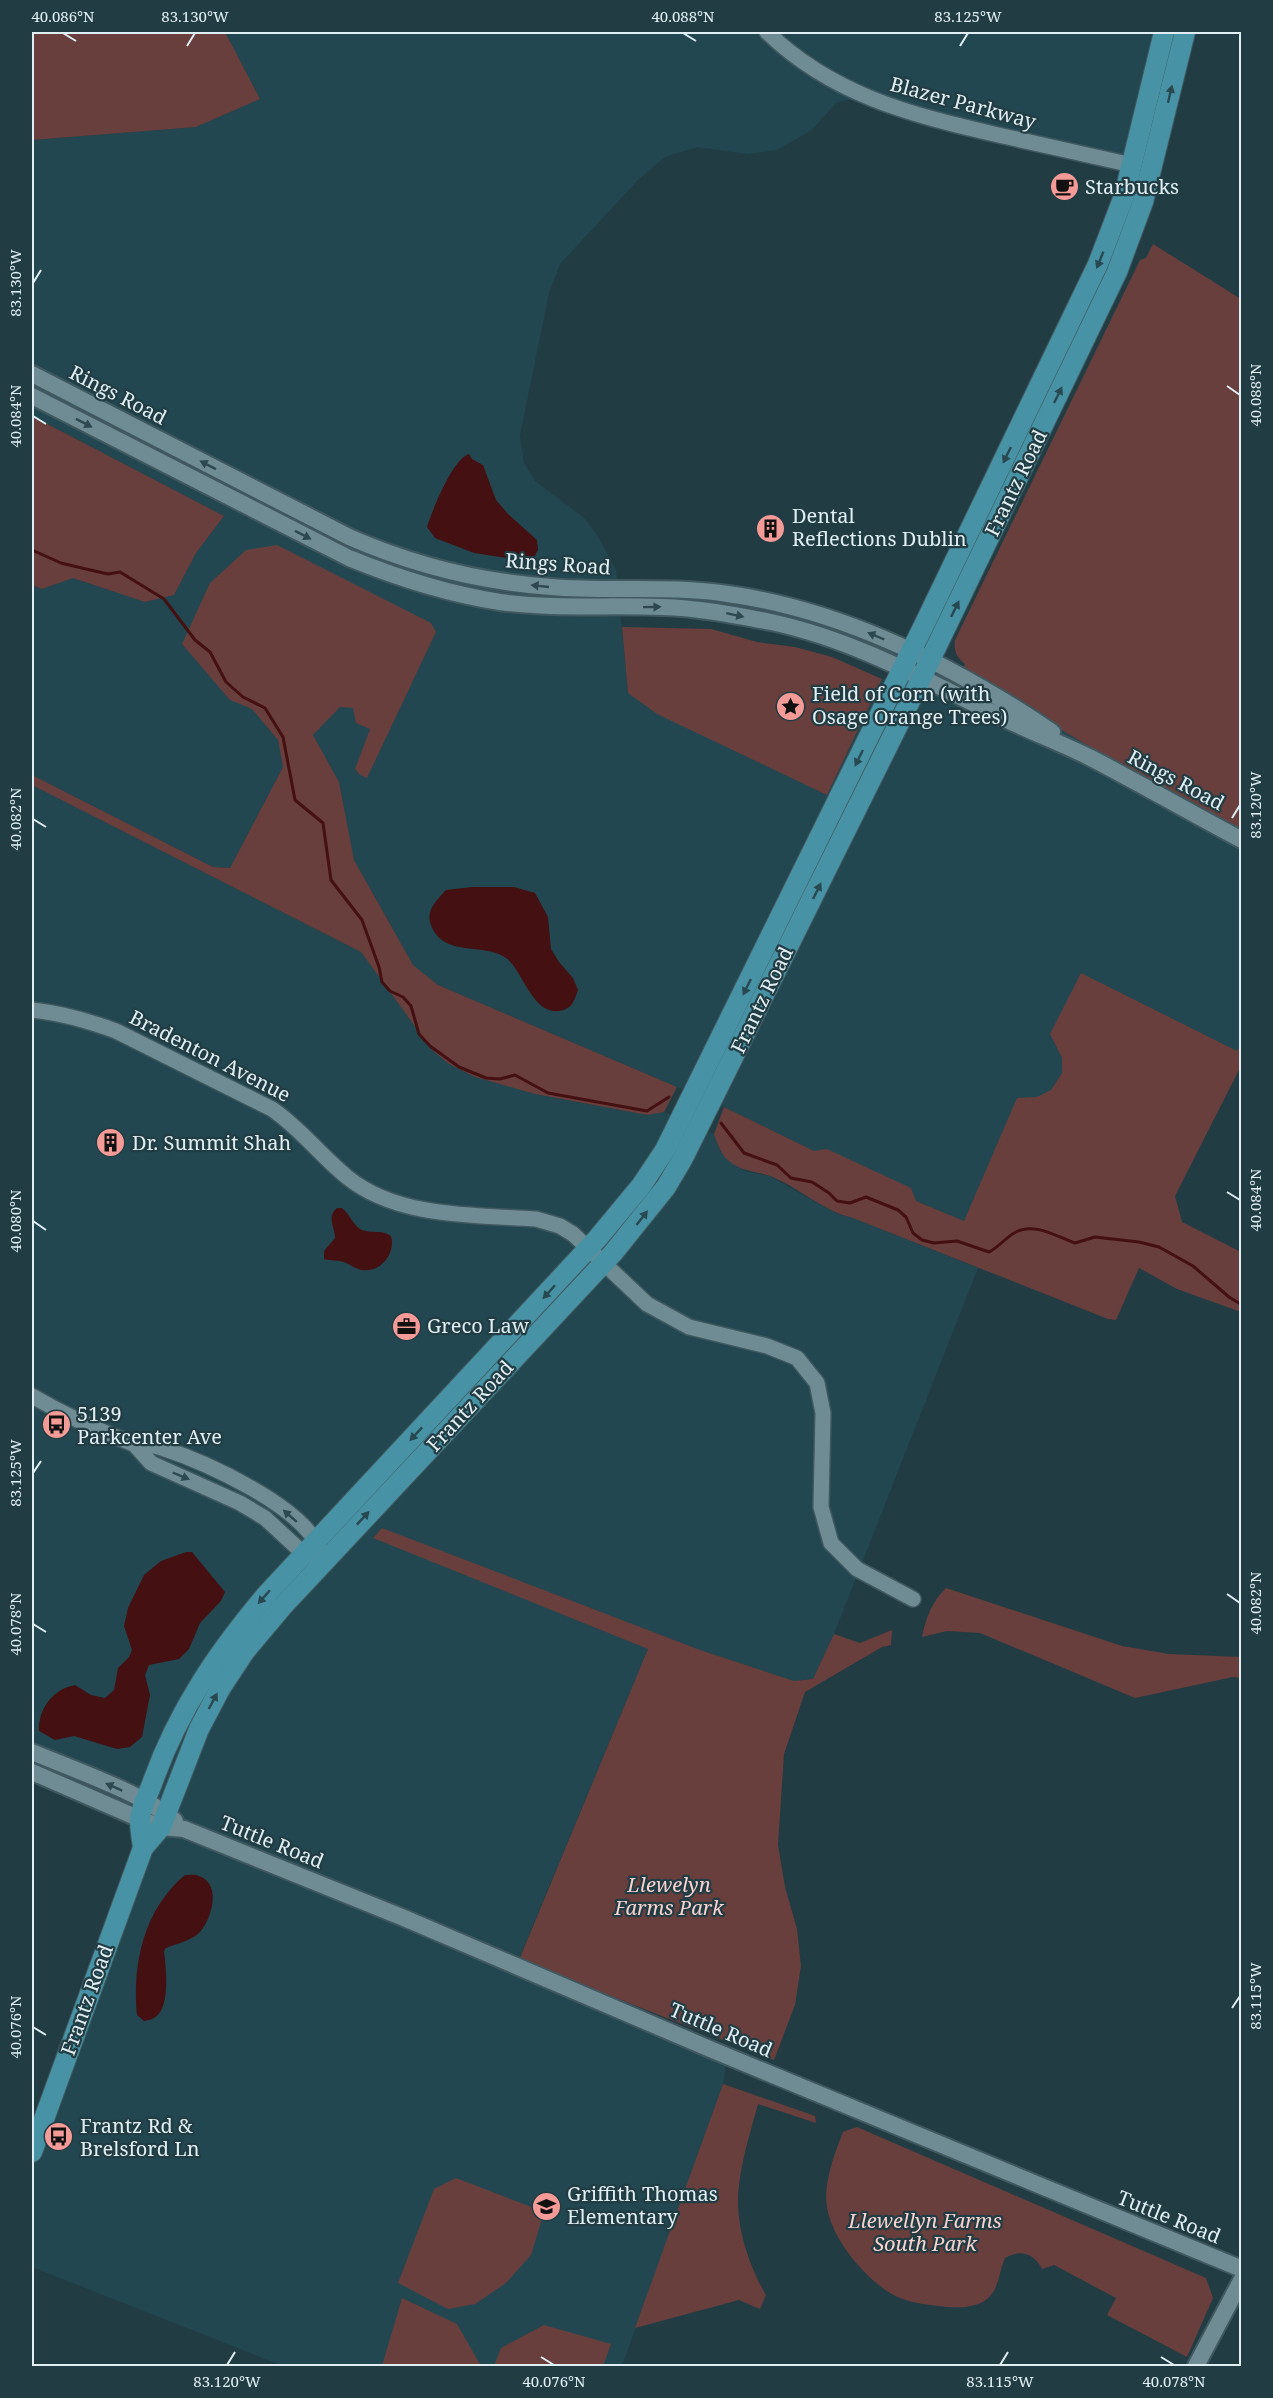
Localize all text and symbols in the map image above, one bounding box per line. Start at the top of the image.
text: 40.086°N [31,6,95,26]
text: 83.130°W [161,6,229,26]
text: 40.088°N [651,6,715,26]
text: 83.125°W [934,6,1002,26]
street label: Blazer Parkway [887,70,1040,135]
one-way arrow [1166,85,1176,103]
cafe icon: Starbucks [1048,171,1080,203]
place label: Starbucks [1085,173,1179,200]
text: 83.130°W [5,249,25,317]
one-way arrow [1095,251,1104,269]
street label: Rings Road [65,359,171,431]
text: 40.088°N [1245,363,1265,427]
text: 40.084°N [5,384,25,448]
one-way arrow [1054,387,1063,404]
one-way arrow [75,418,92,428]
street label: Frantz Road [978,425,1053,541]
one-way arrow [1002,447,1011,464]
one-way arrow [199,460,216,469]
place label: Dental Reflections Dublin [792,502,967,552]
building icon: Dental Reflections Dublin [755,512,787,544]
one-way arrow [295,531,312,540]
street label: Rings Road [504,546,612,581]
one-way arrow [530,581,549,591]
one-way arrow [950,600,959,617]
one-way arrow [643,602,662,612]
one-way arrow [725,611,744,620]
one-way arrow [867,631,885,640]
place label: Field of Corn (with Osage Orange Trees) [812,680,1007,730]
place icon: Field of Corn (with Osage Orange Trees) [775,690,807,722]
street label: Rings Road [1123,743,1229,816]
one-way arrow [854,750,863,767]
text: 83.120°W [1245,771,1265,839]
text: 40.082°N [5,787,25,851]
one-way arrow [812,882,821,899]
street label: Frantz Road [724,942,799,1058]
one-way arrow [742,978,752,996]
street label: Bradenton Avenue [125,1003,295,1108]
building icon: Dr. Summit Shah [95,1127,127,1159]
place label: Dr. Summit Shah [132,1129,291,1156]
text: 40.084°N [1245,1168,1265,1232]
text: 40.080°N [5,1189,25,1253]
one-way arrow [636,1210,649,1226]
one-way arrow [542,1284,556,1299]
office icon: Greco Law [390,1310,422,1342]
place label: Greco Law [427,1312,530,1339]
street label: Frantz Road [420,1354,519,1457]
place label: 5139 Parkcenter Ave [77,1400,222,1450]
bus stop icon: 5139 Parkcenter Ave [40,1409,72,1441]
one-way arrow [409,1426,423,1440]
text: 83.125°W [5,1439,25,1507]
one-way arrow [173,1471,191,1481]
one-way arrow [283,1510,298,1523]
one-way arrow [356,1511,370,1525]
text: 40.082°N [1245,1571,1265,1635]
one-way arrow [258,1589,271,1604]
text: 40.078°N [5,1592,25,1656]
one-way arrow [208,1693,218,1710]
one-way arrow [104,1782,122,1792]
street label: Tuttle Road [216,1809,328,1875]
park label: Llewelyn Farms Park [613,1871,724,1921]
street label: Frantz Road [54,1941,119,2059]
text: 83.115°W [1245,1962,1265,2030]
text: 40.076°N [5,1995,25,2059]
street label: Tuttle Road [666,1996,777,2063]
place label: Frantz Rd & Brelsford Ln [80,2112,200,2162]
bus stop icon: Frantz Rd & Brelsford Ln [43,2121,75,2153]
place label: Griffith Thomas Elementary [567,2180,718,2230]
street label: Tuttle Road [1113,2184,1225,2250]
school or university icon: Griffith Thomas Elementary [530,2190,562,2222]
park label: Llewellyn Farms South Park [847,2207,1002,2257]
text: 83.120°W [193,2371,261,2391]
text: 40.076°N [522,2371,586,2391]
text: 83.115°W [966,2371,1034,2391]
text: 40.078°N [1142,2371,1206,2391]

